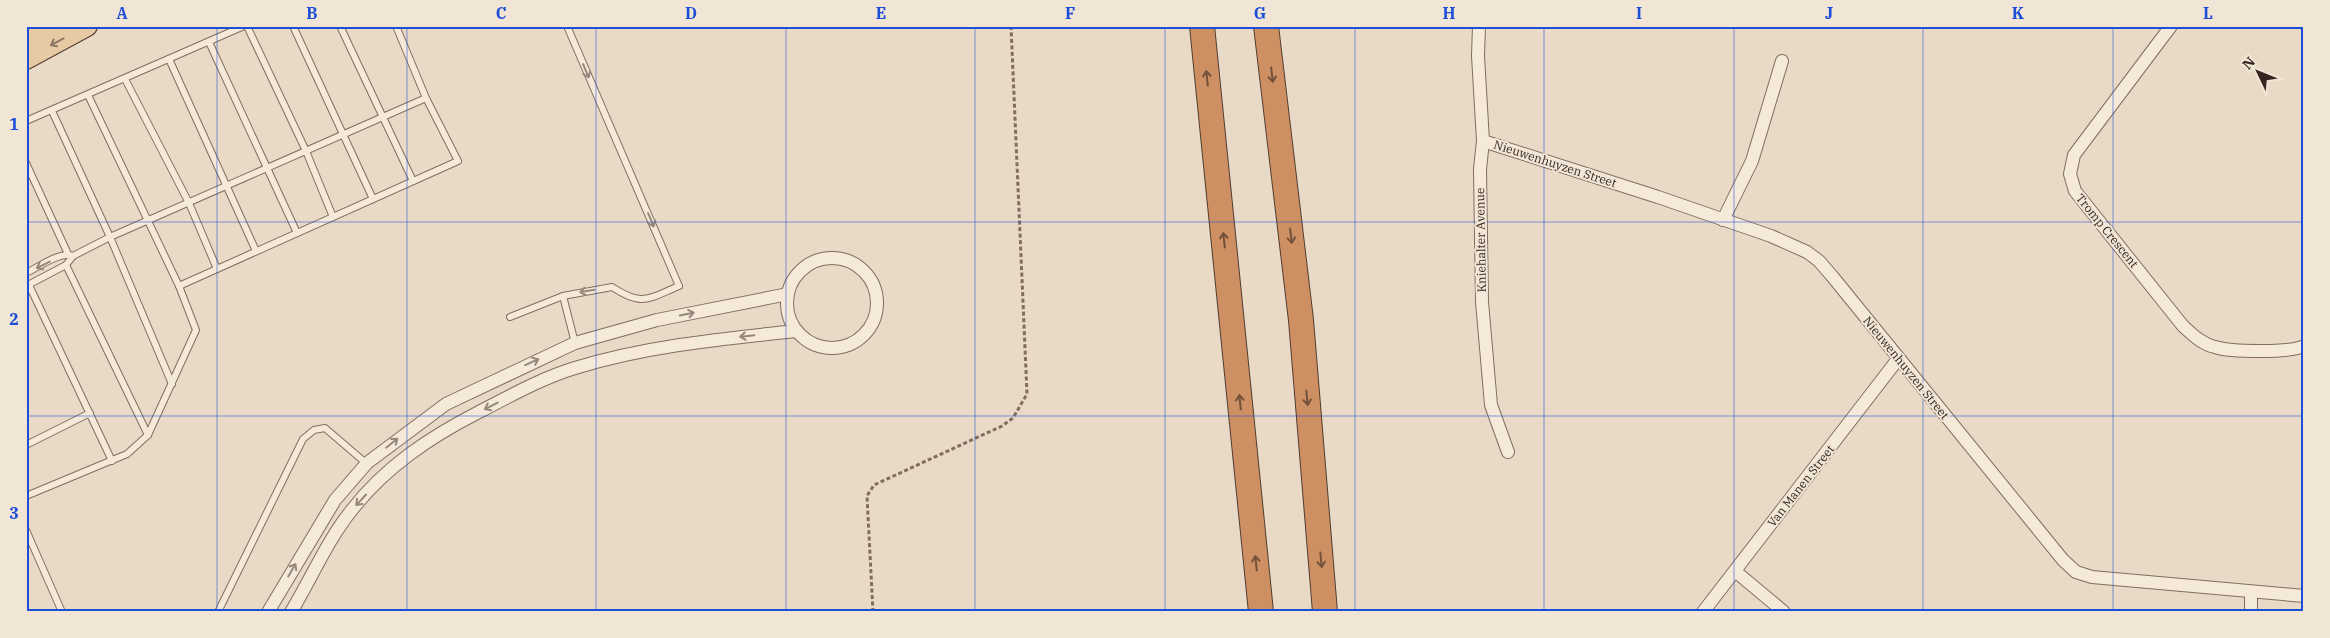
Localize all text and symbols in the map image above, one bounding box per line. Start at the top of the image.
text: A [116,3,128,23]
text: B [306,3,318,23]
text: C [496,3,506,23]
text: D [685,3,697,23]
text: E [876,3,886,23]
text: F [1065,3,1075,23]
text: G [1254,3,1266,23]
text: H [1443,3,1456,23]
text: I [1636,3,1642,23]
text: J [1825,3,1833,23]
text: K [2012,3,2025,23]
text: L [2203,3,2213,23]
one-way arrow [50,38,65,47]
north arrow [2232,48,2282,98]
text: N [2238,53,2259,73]
one-way arrow [582,63,592,78]
one-way arrow [1267,66,1277,82]
one-way arrow [1203,70,1212,86]
text: 1 [9,114,19,134]
street label: Nieuwenhuyzen Street [1492,137,1618,190]
street label: Kniehalter Avenue [1472,187,1489,293]
street label: Tromp Crescent [2073,191,2142,271]
one-way arrow [646,212,656,227]
one-way arrow [1286,228,1296,244]
one-way arrow [1219,232,1229,248]
one-way arrow [36,260,51,270]
one-way arrow [580,287,596,297]
text: 2 [9,309,19,329]
one-way arrow [678,309,694,318]
street label: Nieuwenhuyzen Street [1860,313,1953,422]
one-way arrow [739,331,755,341]
one-way arrow [524,357,539,366]
one-way arrow [1302,389,1312,405]
one-way arrow [1235,394,1245,410]
one-way arrow [484,401,499,411]
one-way arrow [385,438,398,449]
street label: Van Manen Street [1764,442,1837,530]
one-way arrow [355,494,367,507]
text: 3 [9,503,19,523]
one-way arrow [1316,551,1325,567]
one-way arrow [1251,556,1261,572]
one-way arrow [288,563,298,577]

